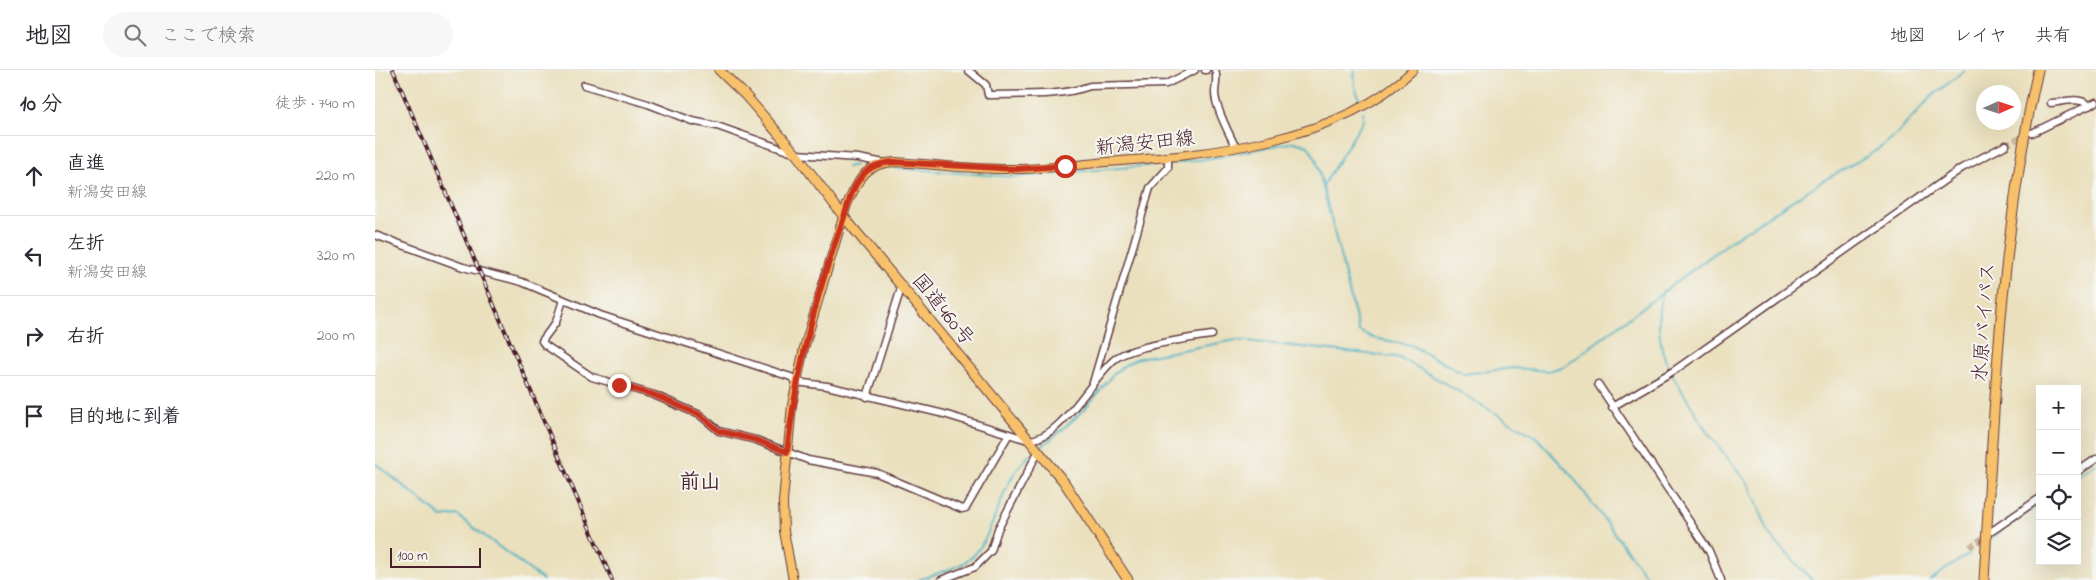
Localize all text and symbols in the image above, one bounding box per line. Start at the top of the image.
search box [103,12,453,57]
text: 地図 [25,20,73,55]
icon: search [121,21,149,49]
text: ここで検索 [161,23,256,50]
text: 地図 [1890,24,1926,50]
text: レイヤ [1954,24,2007,50]
text: 共有 [2035,24,2071,50]
north arrow [1976,85,2021,130]
text: 10 分 [20,90,62,120]
text: 徒歩 · 740 m [275,92,355,116]
street label: 新潟安田線 [1094,125,1197,164]
text: 直進 [67,151,105,178]
route start [1054,155,1077,178]
icon: ahead [20,162,48,190]
text: 220 m [316,164,355,188]
text: 新潟安田線 [67,181,147,205]
text: 左折 [67,231,105,258]
icon: left [20,242,48,270]
text: 320 m [317,244,355,268]
text: 新潟安田線 [67,261,147,285]
street label: 水原バイパス [1967,262,2004,383]
street label: 国道460号 [904,268,980,353]
icon: right [20,322,48,350]
text: 右折 [67,324,105,351]
text: 200 m [317,324,355,348]
route end [608,374,631,397]
map controls [2036,385,2081,565]
button: + [2036,385,2081,430]
icon: arrive [20,402,48,430]
text: 目的地に到着 [67,404,181,431]
button: − [2036,430,2081,475]
district label: 前山 [679,468,721,498]
button: locate [2036,475,2081,520]
button: layers [2036,520,2081,565]
scale bar [390,545,481,568]
text: 100 m [397,546,428,567]

